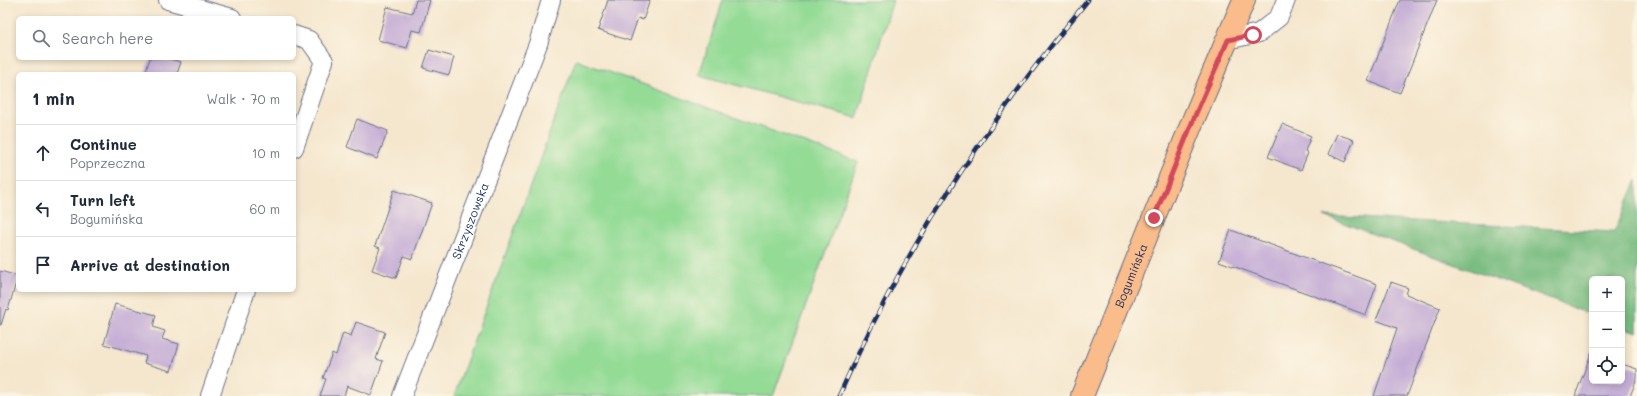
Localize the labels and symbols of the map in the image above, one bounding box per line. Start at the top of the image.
route start [1244,26,1262,44]
street label: Skrzyszowska [448,180,492,261]
route end [1145,209,1163,227]
street label: Bogumińska [1111,241,1151,310]

